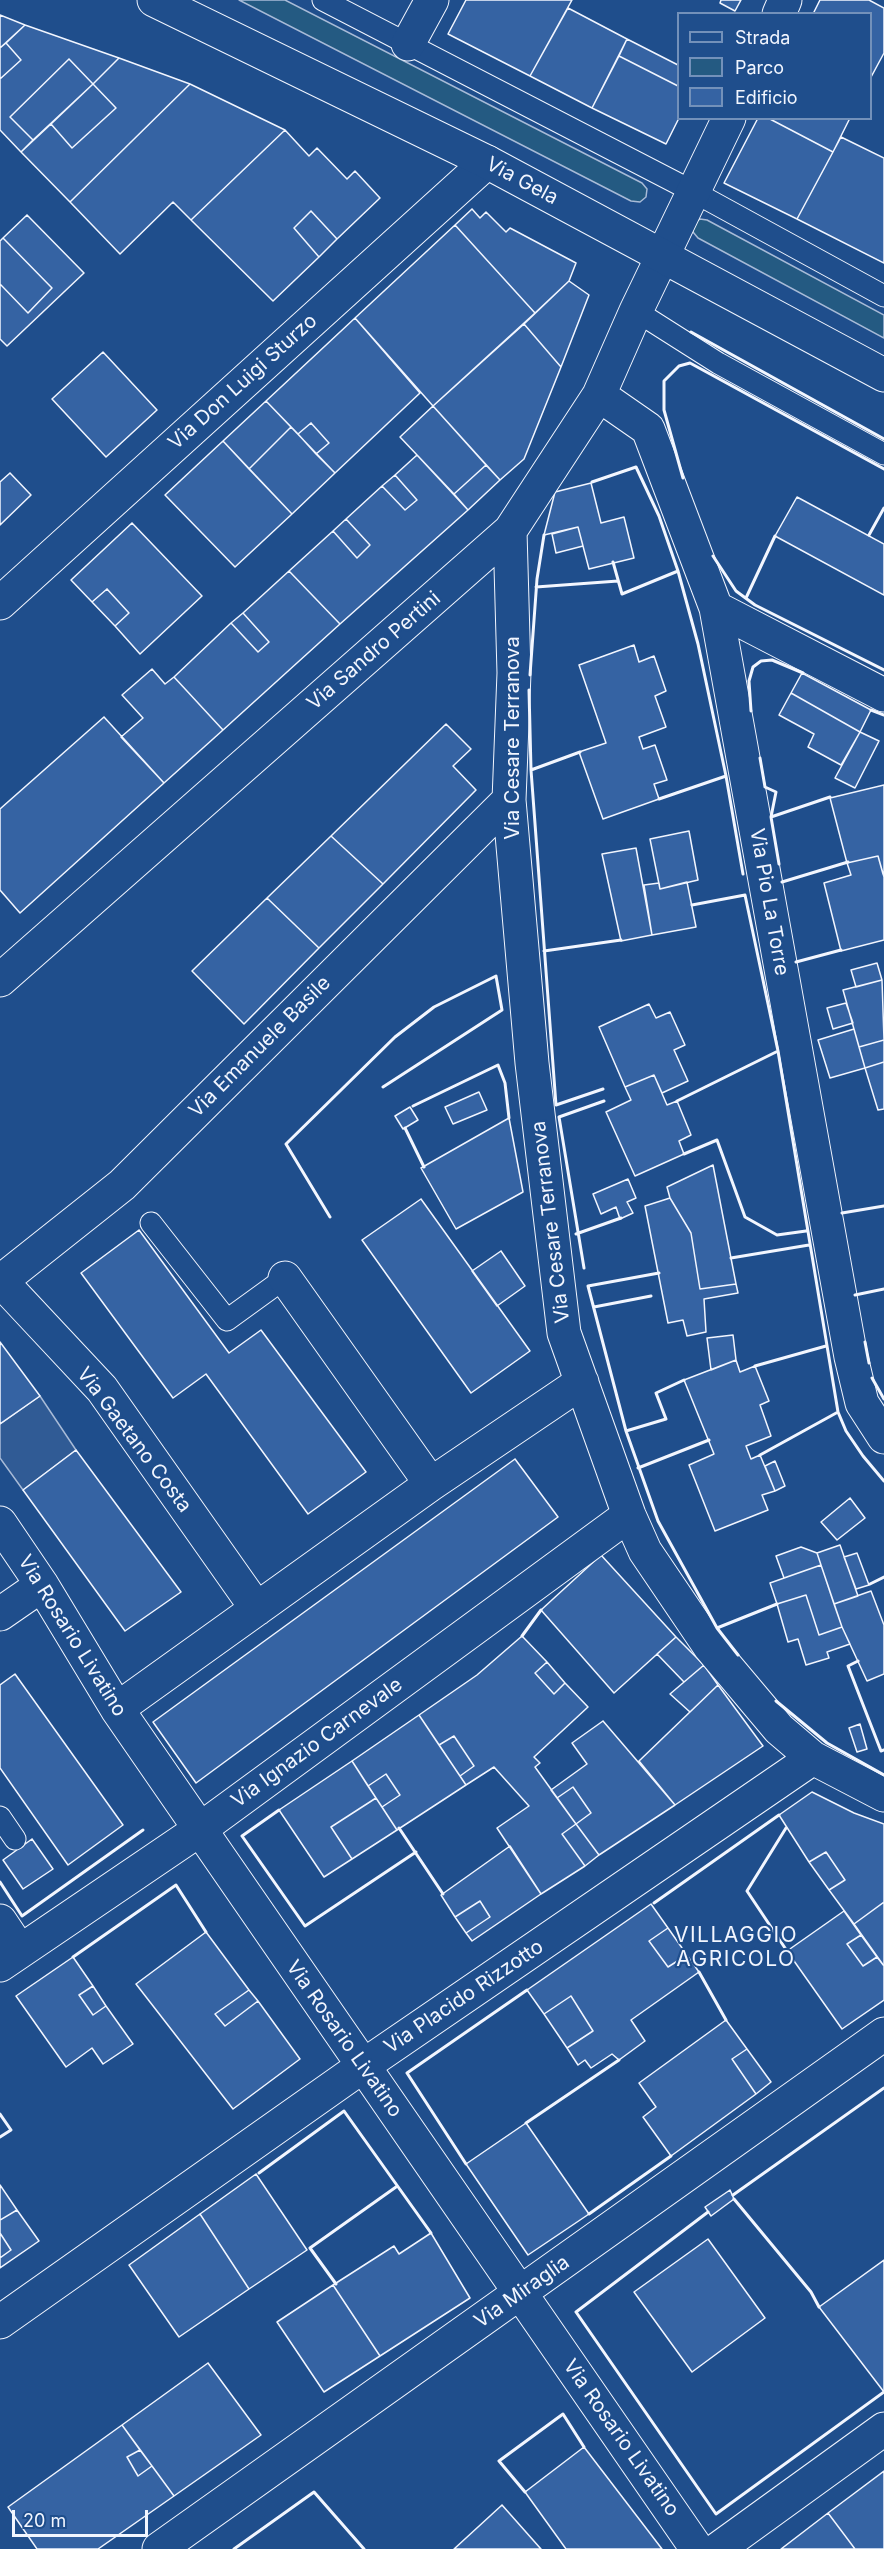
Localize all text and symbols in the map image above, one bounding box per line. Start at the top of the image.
legend [677,12,872,120]
text: Strada [735,27,790,48]
text: Parco [735,57,784,78]
text: Edificio [735,87,798,108]
street label: Via Gela [482,152,562,210]
street label: Via Don Luigi Sturzo [164,309,322,455]
street label: Via Sandro Pertini [302,587,446,715]
street label: Via Cesare Terranova [501,636,525,840]
street label: Via Pio La Torre [744,827,794,977]
street label: Via Emanuele Basile [184,971,336,1123]
street label: Via Cesare Terranova [527,1120,575,1324]
street label: Via Gaetano Costa [72,1363,196,1517]
street label: Via Rosario Livatino [13,1551,131,1721]
street label: Via Ignazio Carnevale [227,1673,407,1813]
district label: VILLAGGIO AGRICOLO [674,1923,798,1973]
street label: Via Placido Rizzotto [380,1935,548,2059]
street label: Via Rosario Livatino [281,1956,407,2122]
street label: Via Miraglia [470,2251,574,2333]
street label: Via Rosario Livatino [558,2355,684,2521]
scale bar [15,2498,152,2536]
text: 20 m [23,2510,66,2531]

